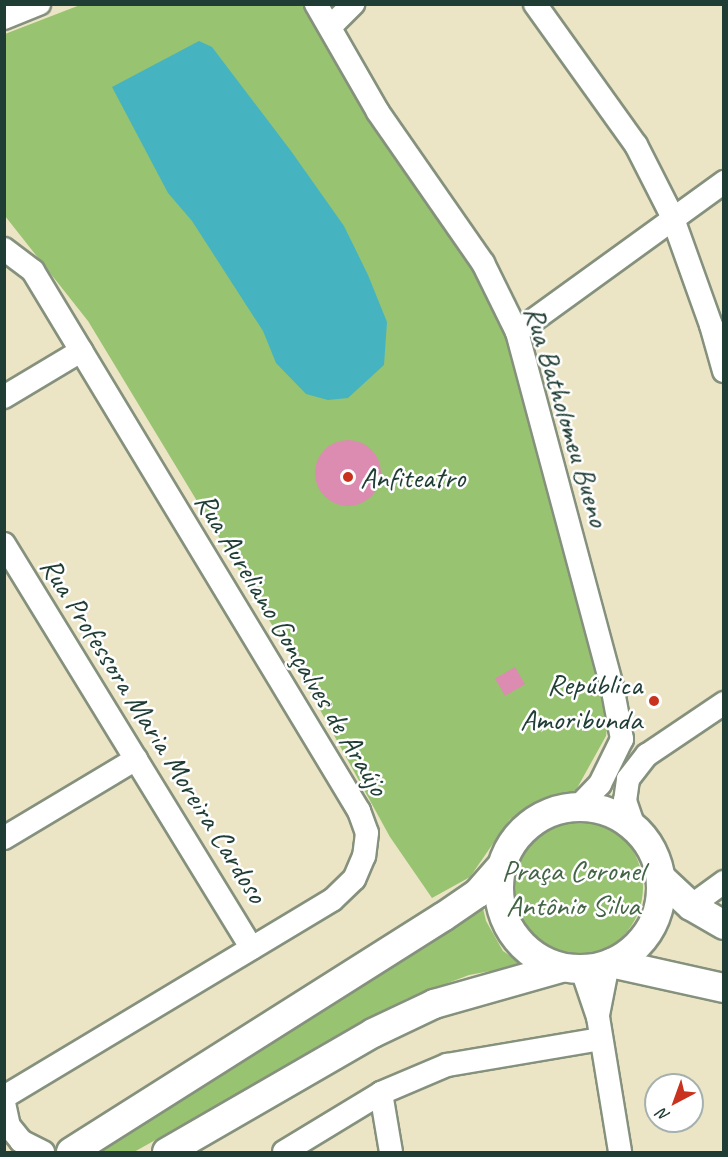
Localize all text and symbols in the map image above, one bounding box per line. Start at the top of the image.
street label: Rua Batholomeu Bueno [516,301,618,531]
place label: Anfiteatro [360,459,465,495]
marker: Anfiteatro [341,470,355,484]
street label: Rua Aureliano Gonçalves de Araújo [187,486,397,802]
street label: Rua Professora Maria Moreira Cardoso [32,550,276,910]
place label: República Amoribunda [520,666,642,736]
marker: República Amoribunda [647,694,661,708]
park label: Praça Coronel Antônio Silva [501,852,645,922]
north arrow [644,1073,704,1133]
text: N [653,1104,674,1126]

